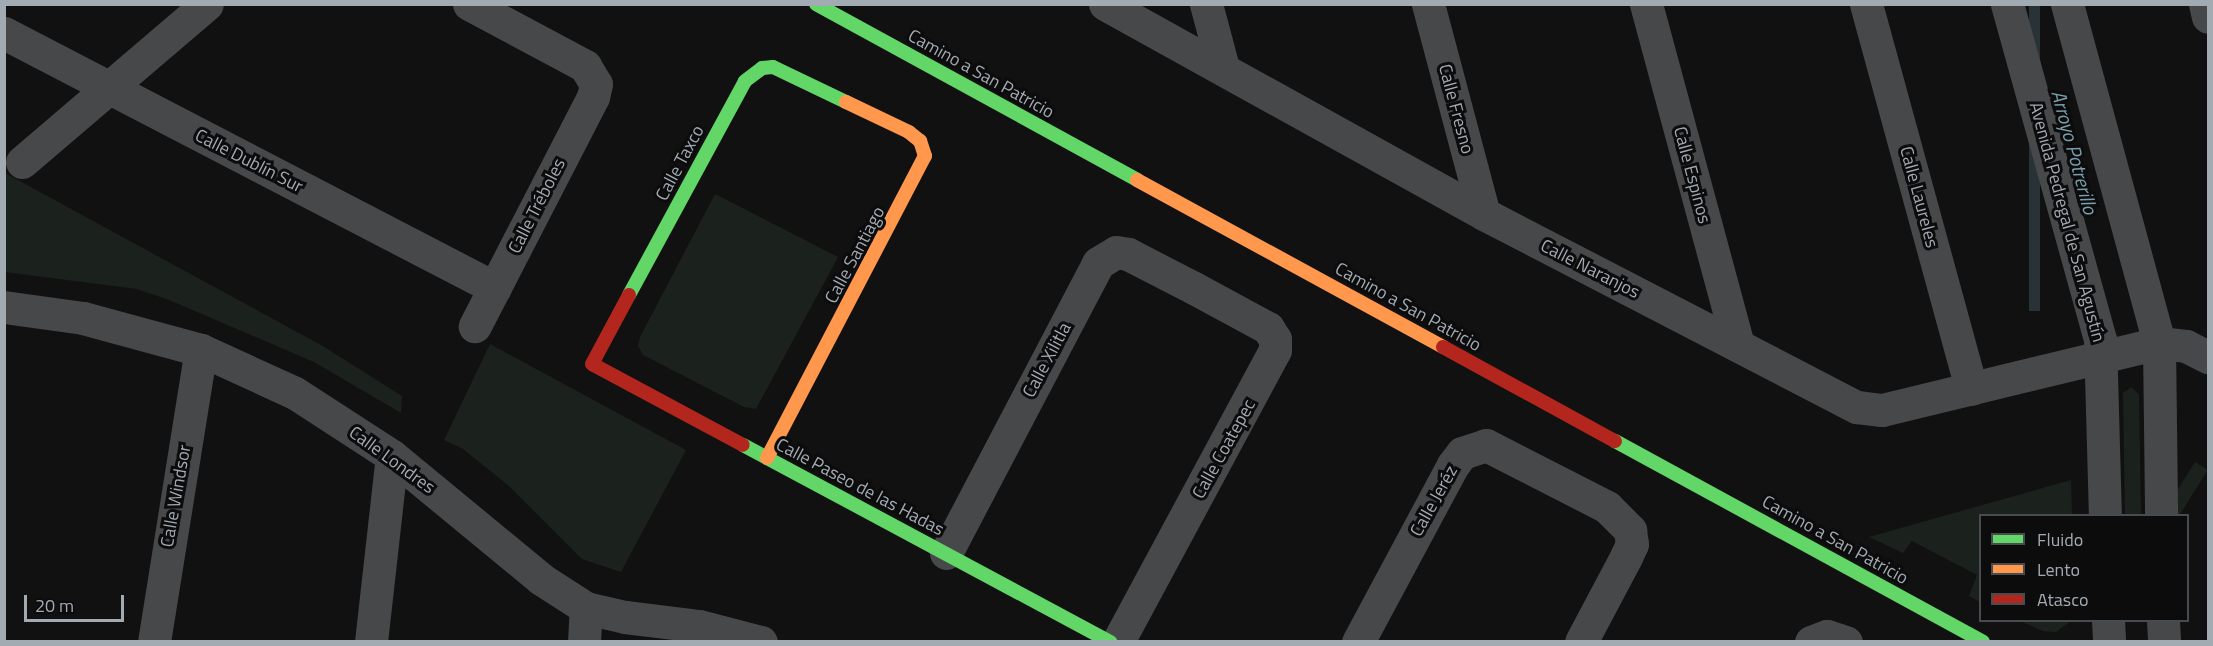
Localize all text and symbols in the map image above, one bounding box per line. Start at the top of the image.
street label: Camino a San Patricio [904,25,1058,123]
street label: Calle Fresno [1434,62,1478,156]
water label: Arroyo Potrerillo [2047,87,2103,217]
street label: Avenida Pedregal de San Agustín [2025,100,2109,344]
street label: Calle Taxco [651,122,709,204]
street label: Calle Espinos [1669,124,1715,226]
street label: Calle Dublín Sur [191,125,307,197]
street label: Calle Laureles [1895,144,1943,250]
street label: Calle Tréboles [504,155,570,257]
street label: Calle Santiago [820,203,890,307]
street label: Calle Naranjos [1537,235,1643,303]
street label: Camino a San Patricio [1331,258,1485,356]
street label: Calle Xilitla [1018,319,1076,401]
street label: Calle Coatepec [1188,396,1260,502]
street label: Calle Londres [345,422,439,498]
street label: Calle Paseo de las Hadas [772,434,948,540]
street label: Calle Windsor [156,443,196,549]
street label: Calle Jeréz [1406,462,1462,540]
street label: Camino a San Patricio [1758,491,1912,589]
legend [1979,514,2189,622]
text: Fluido [2037,526,2083,553]
text: Lento [2037,556,2080,583]
scale bar [27,583,128,621]
text: Atasco [2037,586,2088,613]
text: 20 m [35,592,74,619]

